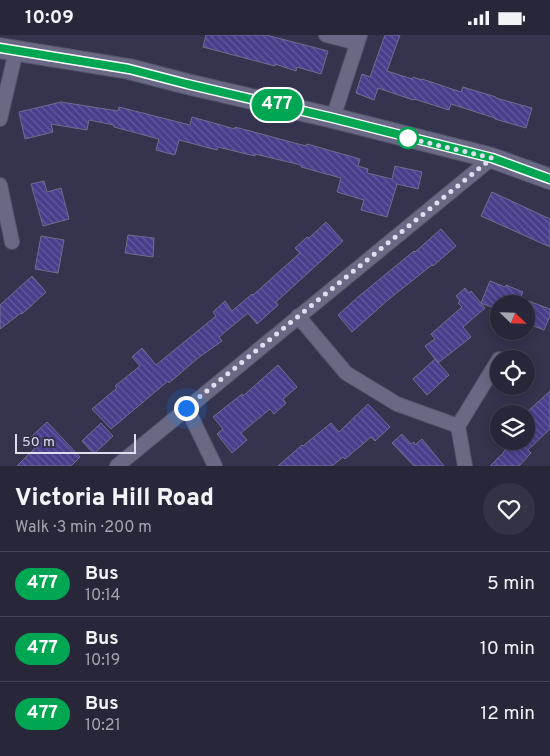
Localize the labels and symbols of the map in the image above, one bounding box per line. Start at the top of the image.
line badge: 477 [248,89,306,121]
unlabelled marker [397,127,419,149]
north arrow [490,295,535,340]
your location [174,396,199,421]
scale bar [15,431,136,454]

